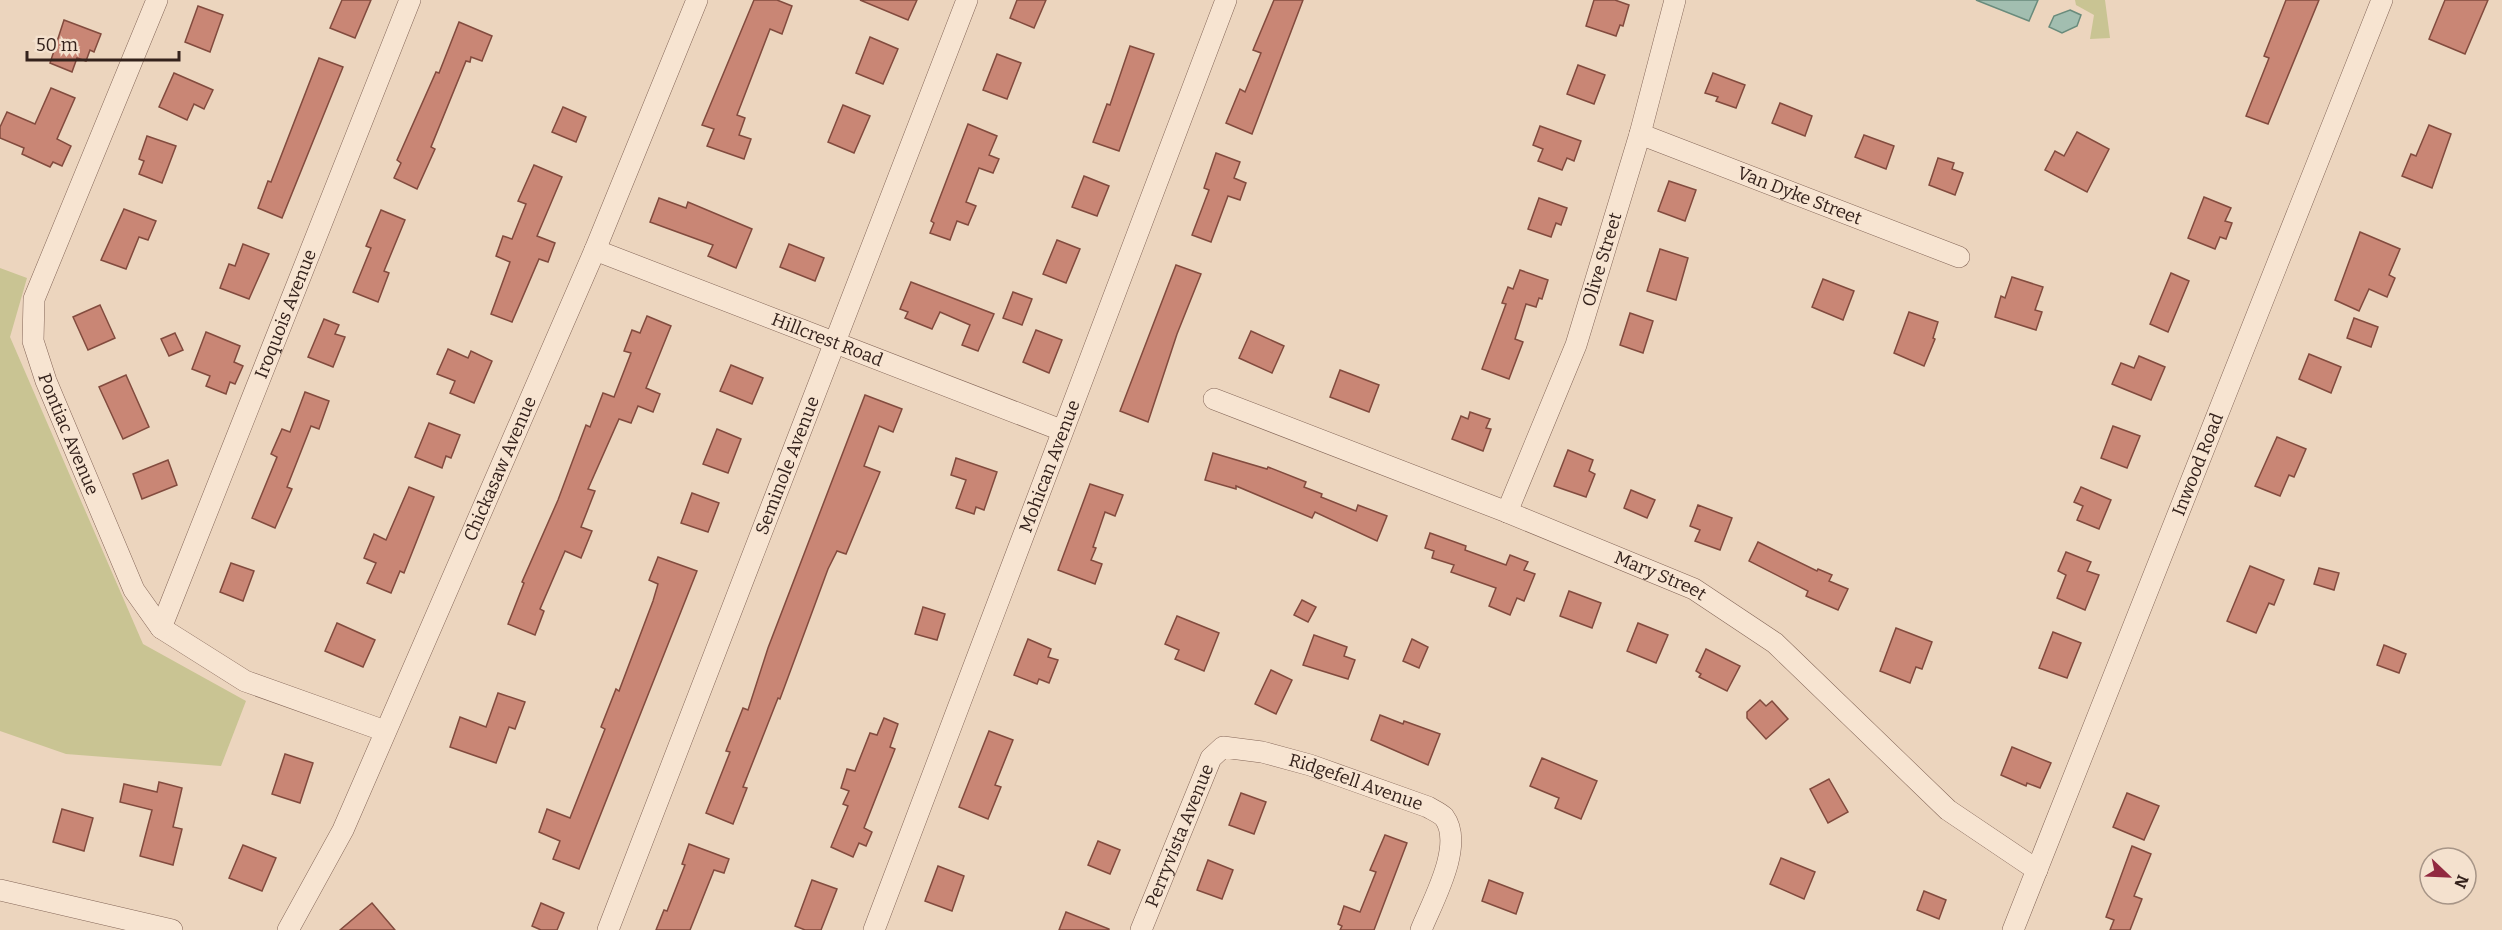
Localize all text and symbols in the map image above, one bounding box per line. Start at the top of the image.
scale bar [27,24,178,62]
text: 50 m [36,34,78,56]
street label: Van Dyke Street [1734,162,1865,230]
street label: Olive Street [1577,209,1627,309]
street label: Iroquois Avenue [250,246,321,382]
street label: Hillcrest Road [768,308,886,371]
street label: Pontiac Avenue [33,371,104,498]
street label: Chickasaw Avenue [459,393,541,544]
street label: Seminole Avenue [751,393,824,538]
street label: Mohican Avenue [1015,397,1085,535]
street label: Inwood Road [2167,409,2228,519]
street label: Mary Street [1611,546,1711,605]
street label: Ridgefell Avenue [1287,749,1426,815]
street label: Perryvista Avenue [1140,761,1218,910]
north arrow [2418,846,2478,906]
text: N [2450,872,2473,891]

